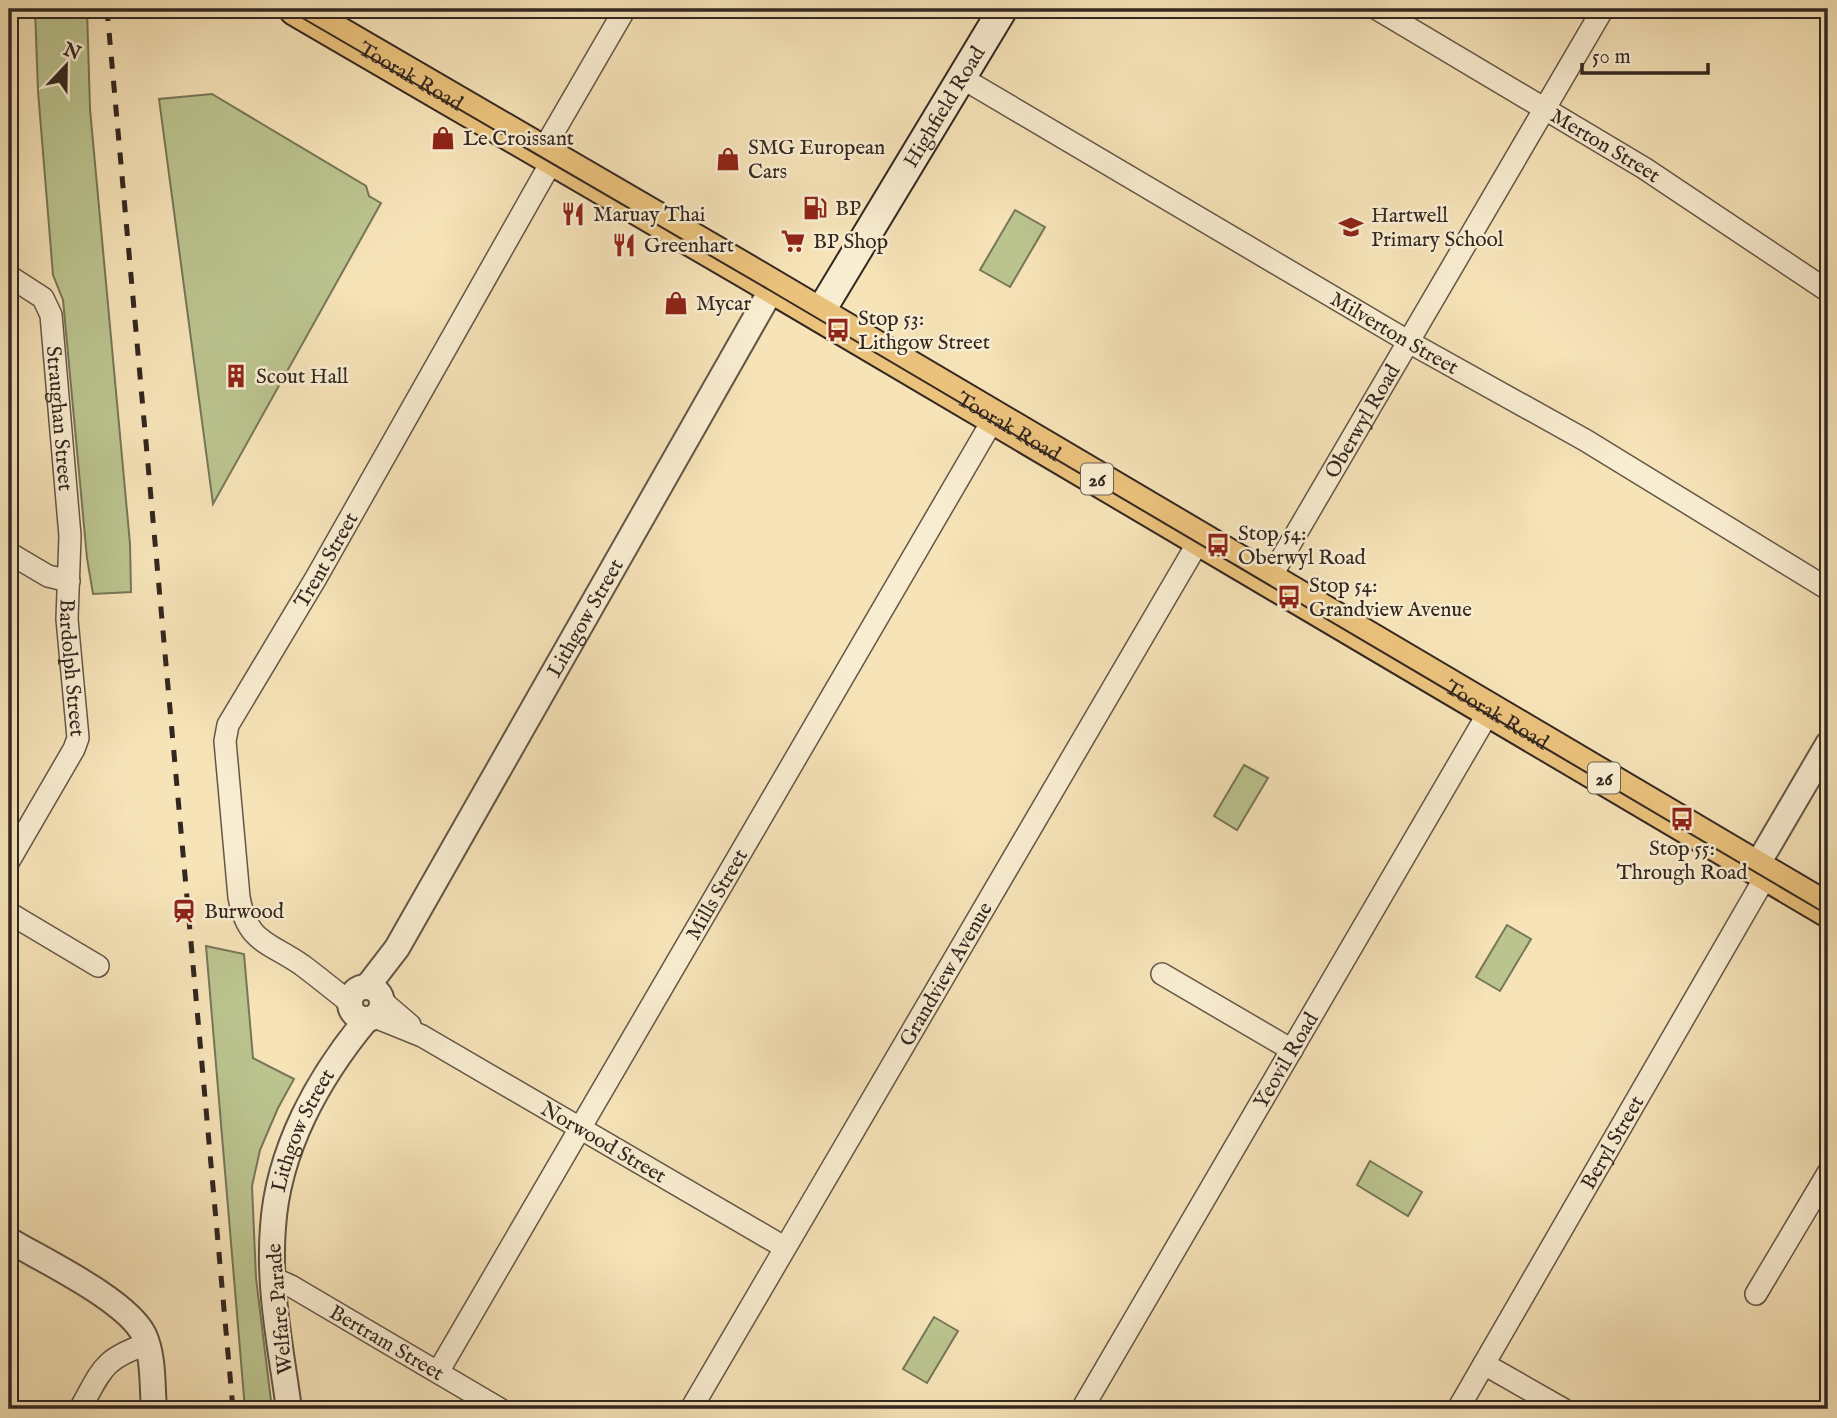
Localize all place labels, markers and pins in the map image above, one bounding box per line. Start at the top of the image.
shop icon: Le Croissant [429,124,457,152]
place label: Le Croissant [463,126,574,153]
place label: SMG European Cars [748,135,885,186]
shop icon: SMG European Cars [714,145,742,173]
fuel station icon: BP [801,194,829,222]
place label: BP [835,196,861,223]
restaurant icon: Maruay Thai [559,200,587,228]
place label: Maruay Thai [593,202,705,229]
place label: Hartwell Primary School [1371,203,1504,254]
school or university icon: Hartwell Primary School [1337,213,1365,241]
supermarket icon: BP Shop [779,227,807,255]
place label: BP Shop [813,229,888,256]
restaurant icon: Greenhart [610,231,638,259]
place label: Greenhart [644,233,734,260]
shop icon: Mycar [662,289,690,317]
place label: Mycar [696,291,751,318]
place label: Stop 53: Lithgow Street [858,306,990,357]
bus stop icon: Stop 53: Lithgow Street [824,316,852,344]
building icon: Scout Hall [222,362,250,390]
place label: Scout Hall [256,364,349,391]
place label: Stop 54: Oberwyl Road [1238,521,1366,572]
bus stop icon: Stop 54: Oberwyl Road [1204,531,1232,559]
place label: Stop 54: Grandview Avenue [1309,573,1472,624]
bus stop icon: Stop 54: Grandview Avenue [1275,583,1303,611]
bus stop icon: Stop 55: Through Road [1668,805,1696,833]
place label: Stop 55: Through Road [1616,836,1748,887]
station icon: Burwood [170,897,198,925]
place label: Burwood [204,899,285,926]

